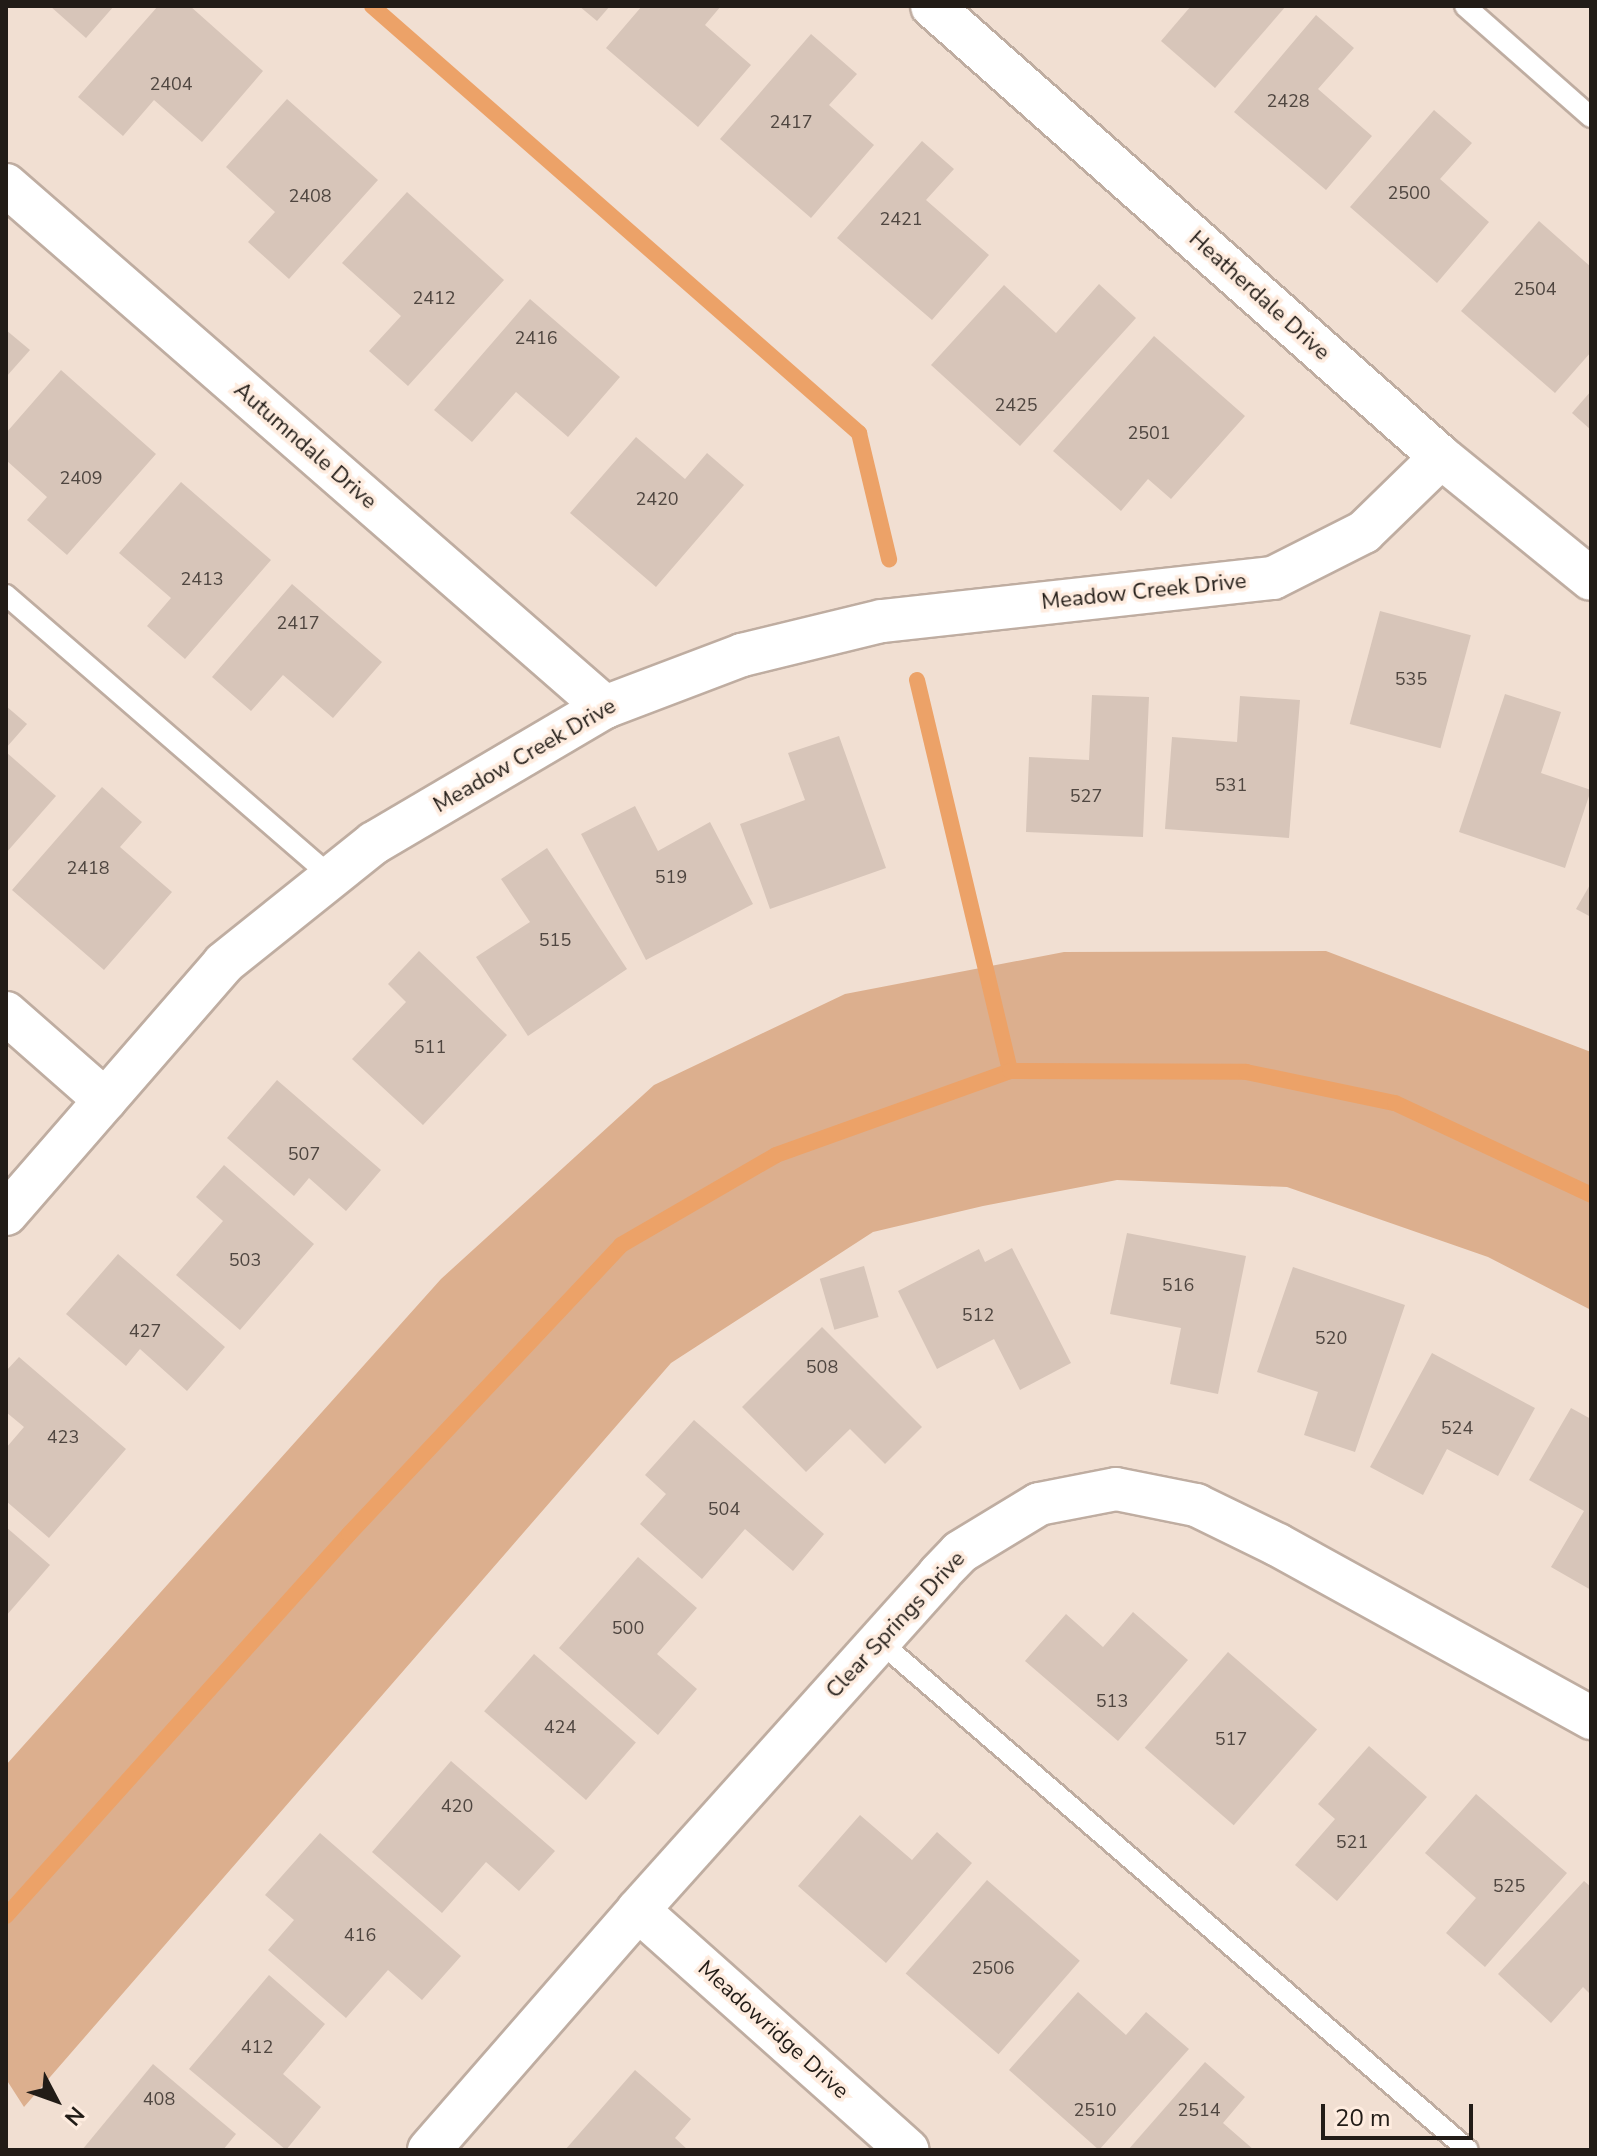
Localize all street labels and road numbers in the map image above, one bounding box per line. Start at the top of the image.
street label: Heatherdale Drive [1183,226,1335,366]
street label: Autumndale Drive [228,377,382,515]
street label: Meadow Creek Drive [1040,568,1248,616]
street label: Meadow Creek Drive [429,693,621,819]
street label: Clear Springs Drive [821,1546,971,1704]
street label: Meadowridge Drive [692,1955,854,2105]

